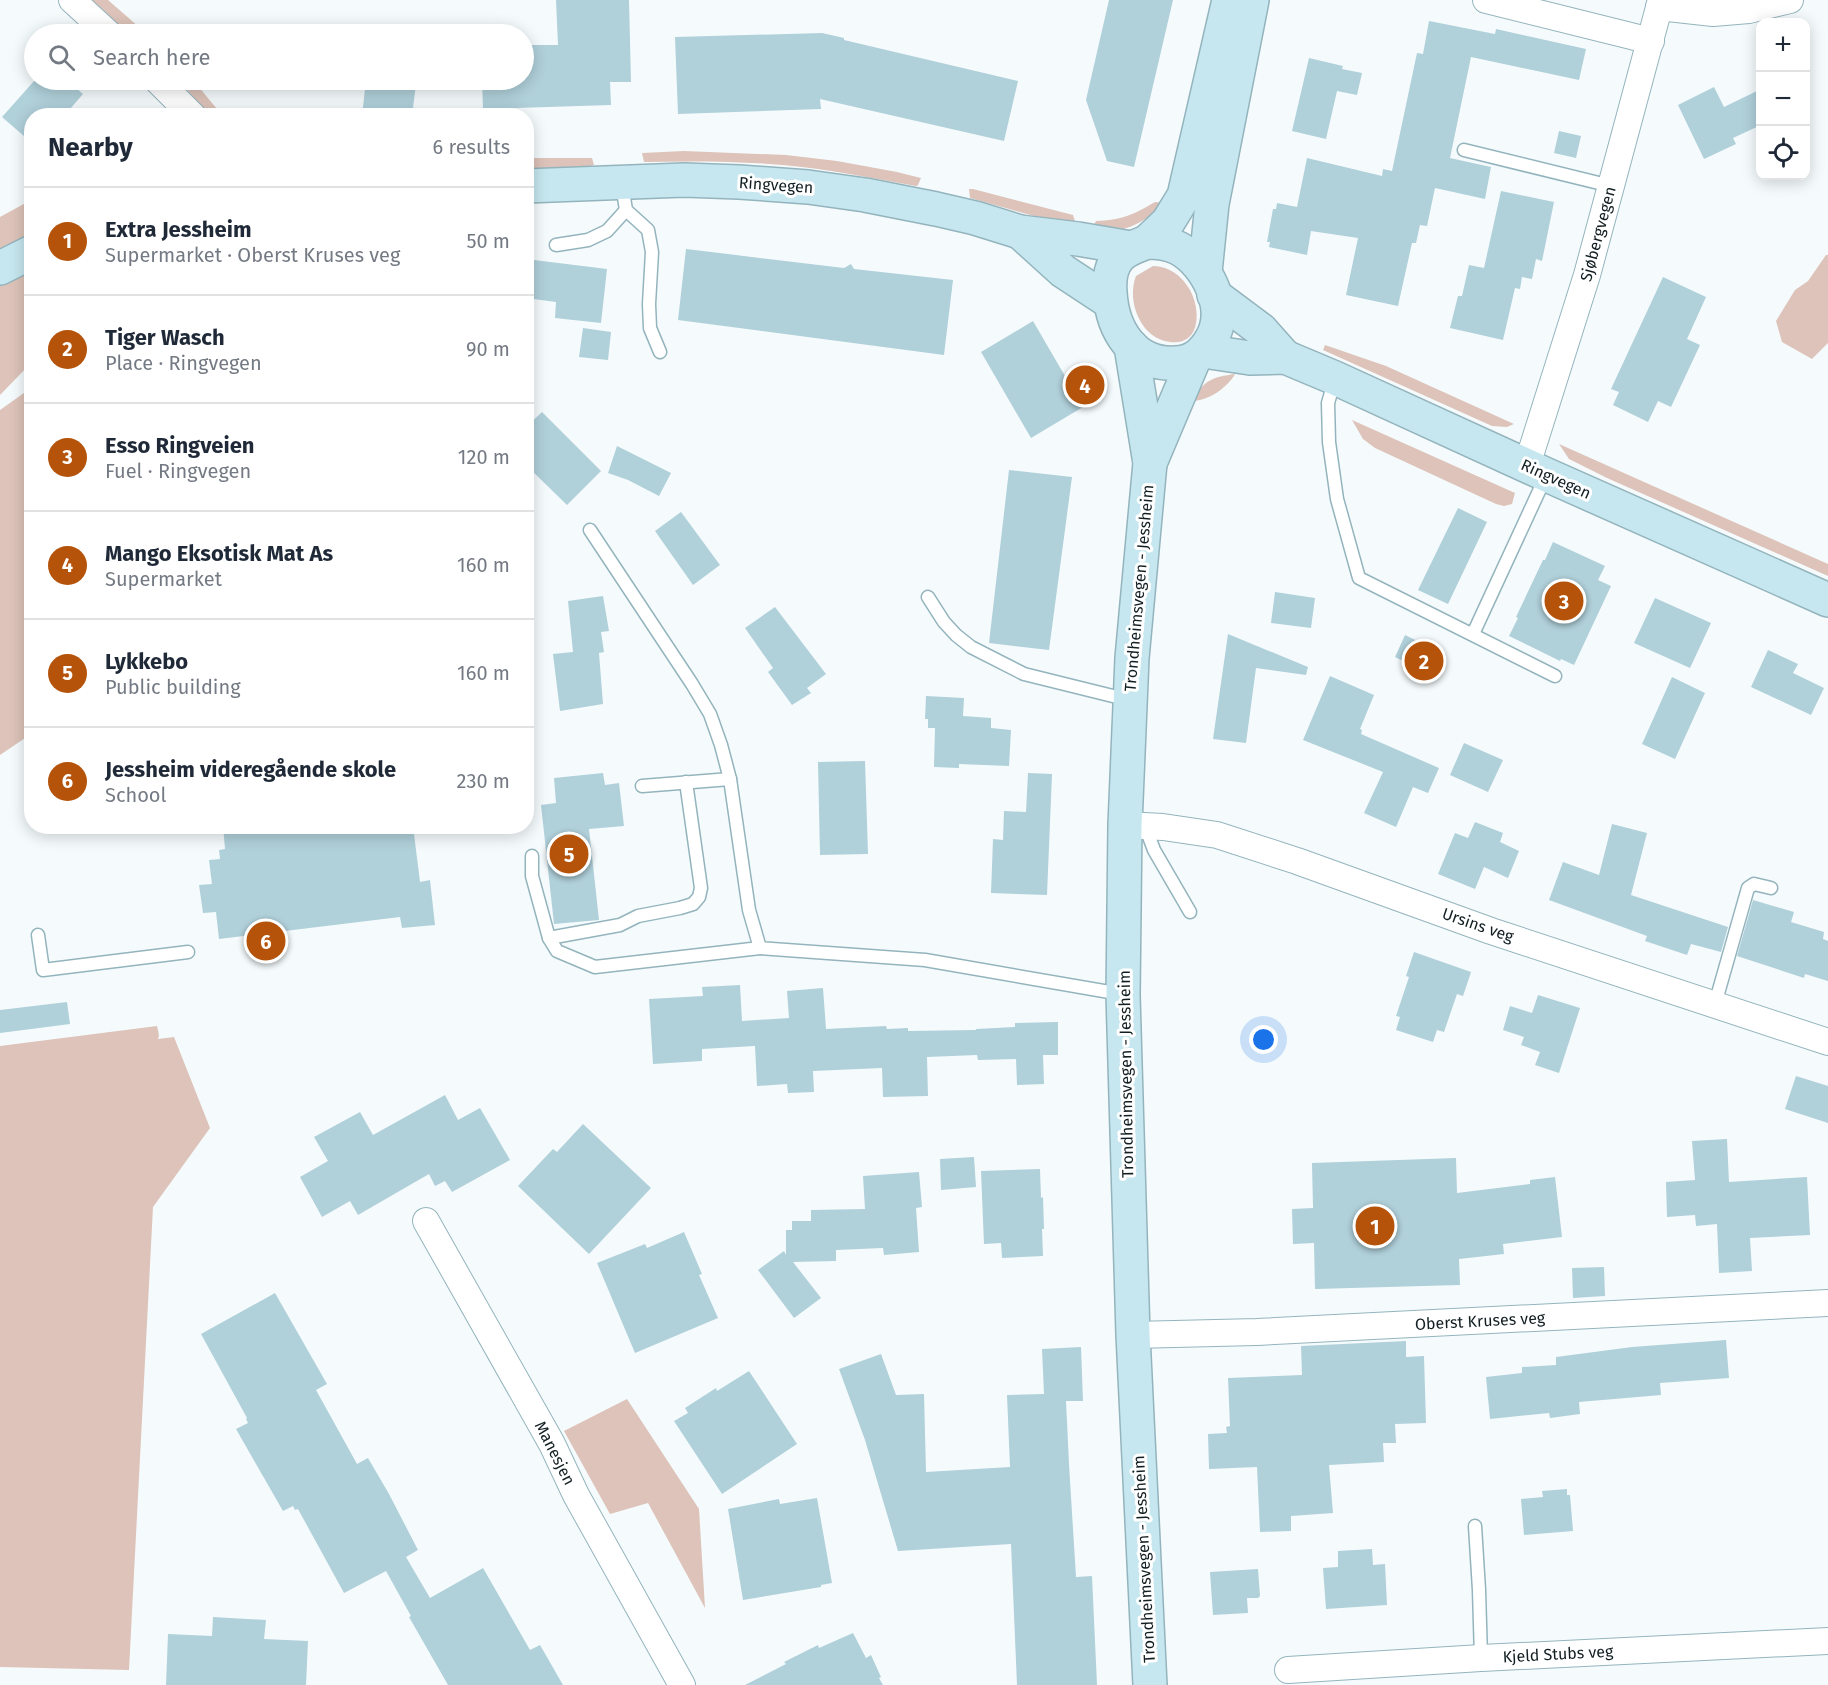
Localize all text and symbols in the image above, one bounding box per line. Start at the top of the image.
map controls [1756,18,1810,180]
button: + [1756,18,1810,72]
search box [24,24,534,90]
icon: search [45,41,78,74]
text: Search here [93,44,211,71]
button: − [1756,72,1810,126]
button: locate [1756,126,1810,180]
text: Nearby [48,132,133,163]
text: 6 results [433,135,510,159]
street label: Ringvegen [738,173,814,197]
street label: Sjøbergvegen [1576,184,1620,284]
text: Extra Jessheim [105,216,252,243]
text: 1 [63,229,72,253]
text: 50 m [466,229,510,253]
text: Supermarket · Oberst Kruses veg [105,243,400,267]
text: Tiger Wasch [105,324,225,351]
text: 2 [62,337,73,361]
text: 90 m [466,337,510,361]
text: Place · Ringvegen [105,351,262,375]
pin: 4 [1066,362,1104,408]
text: Esso Ringveien [105,432,255,459]
text: 3 [62,445,73,469]
text: 120 m [458,445,510,469]
street label: Ringvegen [1518,455,1594,503]
text: Fuel · Ringvegen [105,459,251,483]
street label: Trondheimsvegen - Jessheim [1120,484,1158,692]
text: Mango Eksotisk Mat As [105,540,333,567]
text: 4 [62,553,73,577]
text: 160 m [457,553,510,577]
text: Supermarket [105,567,222,591]
pin: 3 [1544,578,1584,624]
pin: 2 [1404,638,1444,684]
text: Lykkebo [105,648,188,675]
text: 5 [62,661,73,685]
text: 160 m [457,661,510,685]
text: Public building [105,675,241,699]
text: Jessheim videregående skole [105,756,396,783]
text: 6 [62,769,73,793]
text: 230 m [457,769,510,793]
text: School [105,783,166,807]
pin: 5 [550,832,588,876]
street label: Ursins veg [1440,904,1517,946]
pin: 6 [246,918,286,964]
street label: Trondheimsvegen - Jessheim [1115,970,1137,1178]
your location [1249,1025,1278,1054]
pin: 1 [1356,1204,1394,1248]
street label: Oberst Kruses veg [1414,1308,1546,1334]
street label: Manesjen [531,1418,579,1488]
street label: Trondheimsvegen - Jessheim [1129,1455,1159,1663]
street label: Kjeld Stubs veg [1502,1642,1614,1666]

